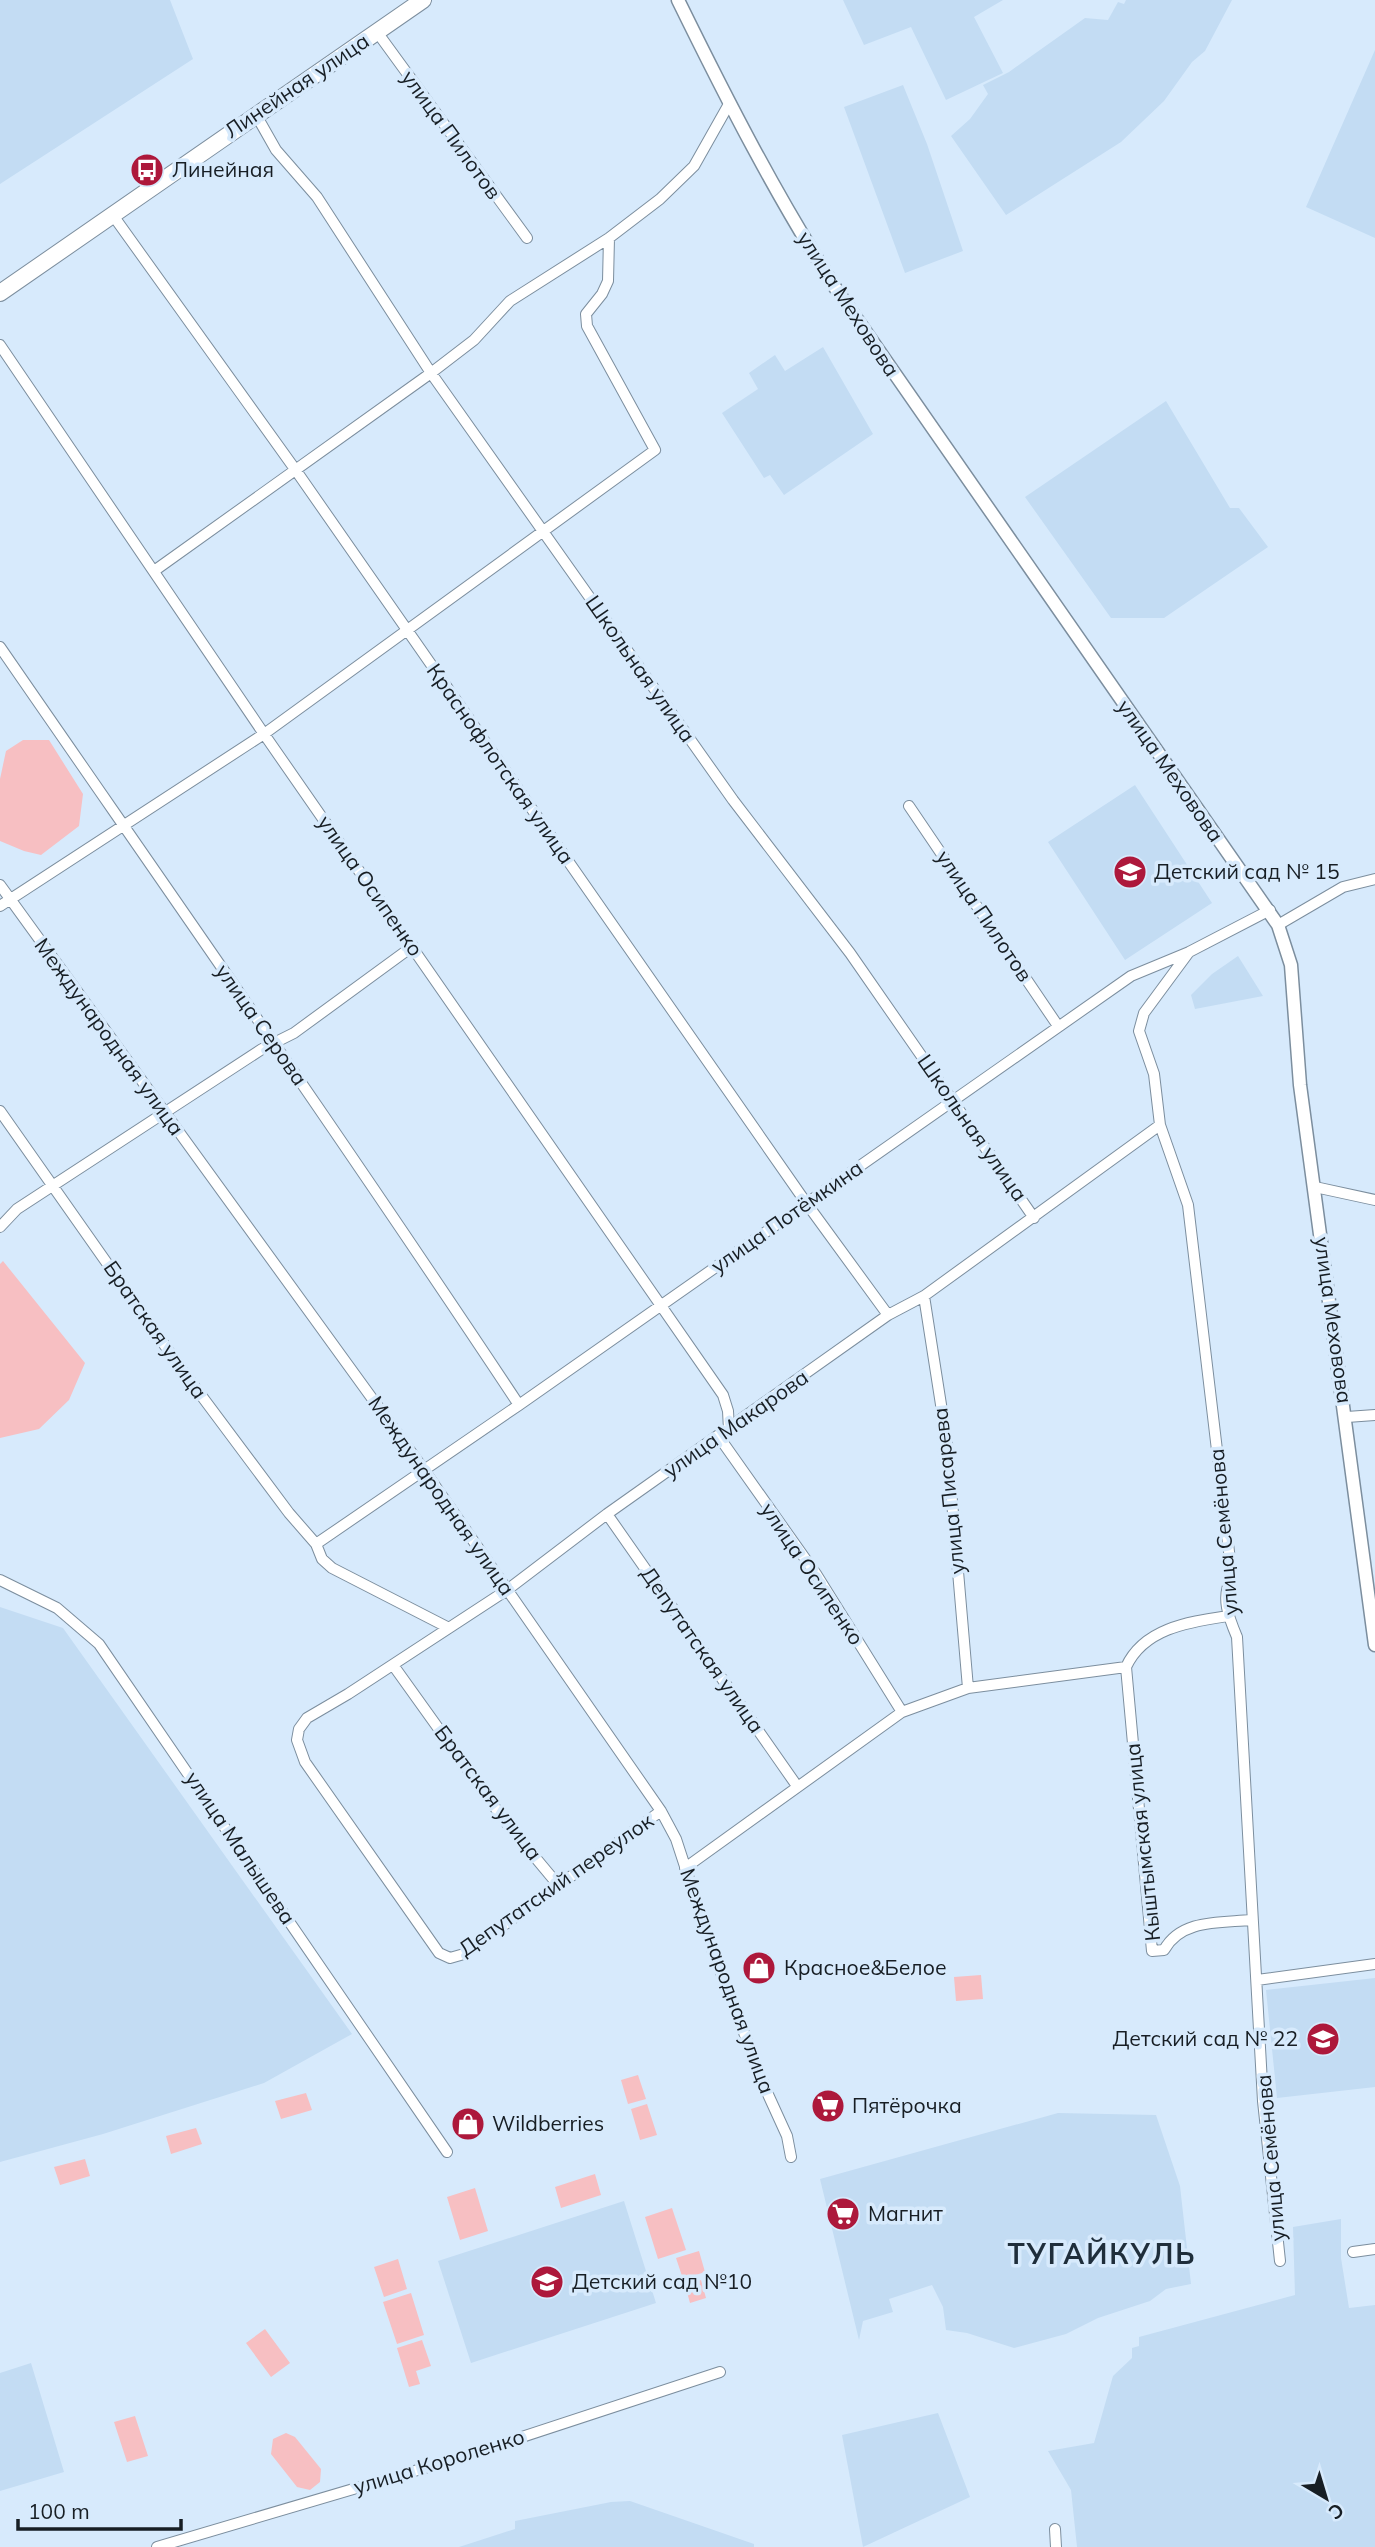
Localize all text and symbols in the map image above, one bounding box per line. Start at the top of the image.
street label: Линейная улица [219,27,374,143]
street label: улица Пилотов [396,65,507,204]
bus stop icon: Линейная [128,151,166,189]
place label: Линейная [172,156,274,182]
street label: улица Меховова [792,226,905,381]
street label: Школьная улица [580,590,701,747]
street label: Краснофлотская улица [422,658,580,869]
street label: улица Меховова [1112,694,1230,847]
street label: улица Осипенко [313,810,429,961]
street label: улица Пилотов [931,845,1038,986]
school or university icon: Детский сад № 15 [1111,853,1149,891]
place label: Детский сад № 15 [1154,858,1340,884]
street label: Международная улица [30,933,190,1140]
street label: улица Серова [210,959,313,1090]
street label: Школьная улица [912,1049,1033,1206]
street label: улица Потёмкина [705,1154,867,1278]
street label: улица Меховова [1309,1235,1359,1405]
street label: Братская улица [99,1256,213,1403]
street label: улица Макарова [658,1363,813,1483]
street label: Международная улица [363,1391,521,1600]
street label: улица Писарева [926,1406,970,1576]
street label: улица Семёнова [1203,1448,1243,1617]
street label: улица Осипенко [756,1497,870,1650]
street label: Депутатская улица [636,1561,770,1738]
street label: Братская улица [430,1720,548,1865]
street label: Кыштымская улица [1119,1742,1165,1942]
street label: улица Малышева [180,1766,302,1929]
street label: Депутатский переулок [453,1807,658,1961]
street label: Международная улица [675,1865,781,2097]
shop icon: Красное&Белое [740,1949,778,1987]
place label: Красное&Белое [784,1954,947,1980]
school or university icon: Детский сад № 22 [1304,2020,1342,2058]
place label: Детский сад № 22 [1112,2025,1298,2051]
street label: улица Семёнова [1250,2074,1290,2243]
supermarket icon: Пятёрочка [809,2087,847,2125]
place label: Пятёрочка [852,2092,962,2118]
shop icon: Wildberries [449,2105,487,2143]
place label: Wildberries [492,2110,604,2136]
supermarket icon: Магнит [824,2195,862,2233]
place label: Магнит [868,2200,943,2226]
district label: ТУГАЙКУЛЬ [1007,2236,1197,2271]
school or university icon: Детский сад №10 [528,2263,566,2301]
place label: Детский сад №10 [572,2268,752,2294]
street label: улица Короленко [350,2423,527,2499]
north arrow [1291,2463,1361,2533]
scale bar [18,2488,180,2532]
text: 100 m [28,2498,90,2524]
text: С [1324,2498,1349,2525]

